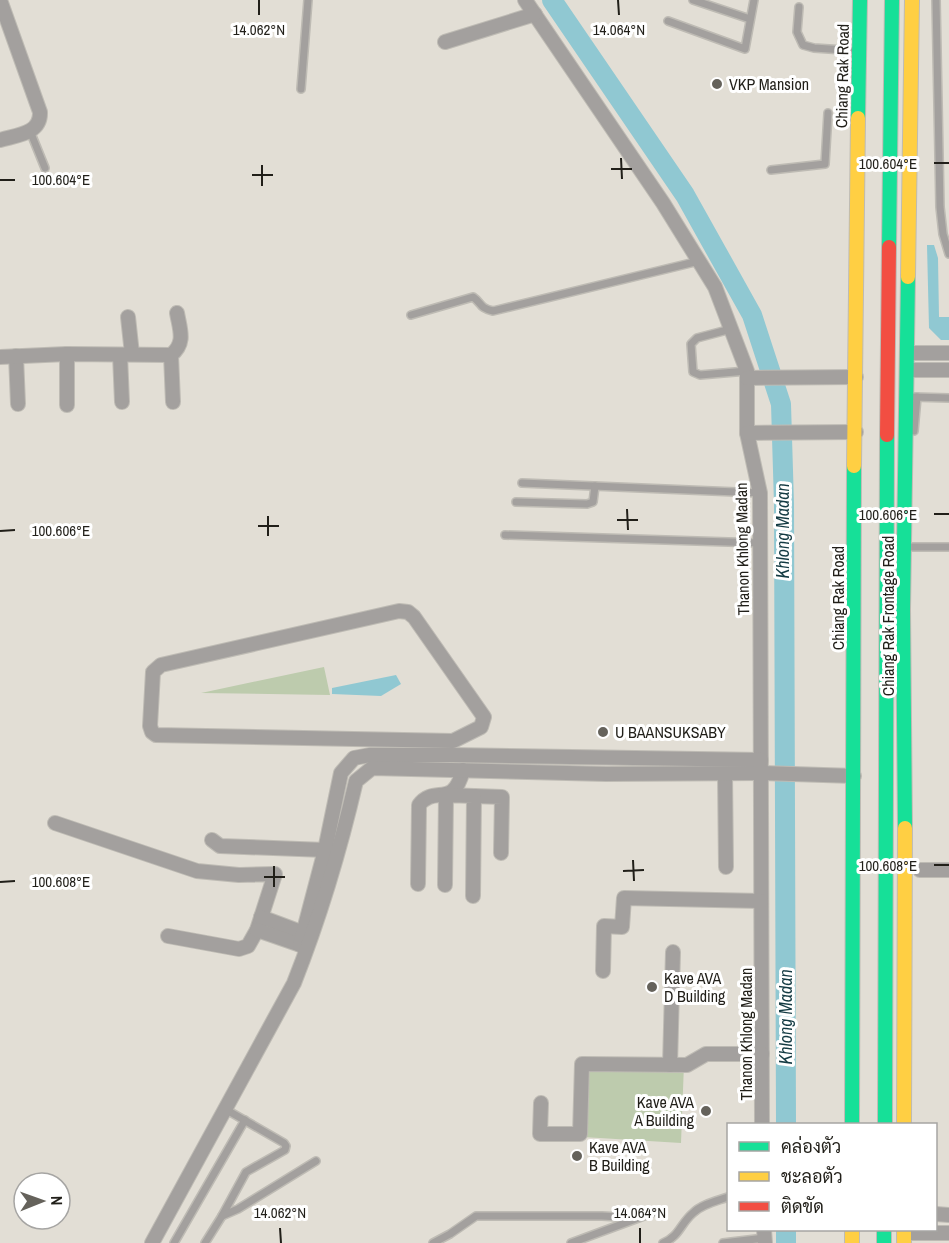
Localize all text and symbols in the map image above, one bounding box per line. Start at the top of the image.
text: 14.062°N [233,19,285,40]
text: 14.064°N [593,19,645,40]
street label: Chiang Rak Road [830,24,854,128]
place label: VKP Mansion [729,73,809,95]
marker: VKP Mansion [710,77,724,91]
text: 100.604°E [859,153,917,174]
text: 100.604°E [32,169,90,190]
street label: Thanon Khlong Madan [730,482,754,616]
water label: Khlong Madan [770,483,795,579]
text: 100.606°E [859,504,917,525]
text: 100.606°E [32,520,90,541]
street label: Chiang Rak Frontage Road [877,536,899,696]
street label: Chiang Rak Road [827,546,849,650]
place label: U BAANSUKSABY [615,721,726,743]
marker: U BAANSUKSABY [596,725,610,739]
text: 100.608°E [859,855,917,876]
text: 100.608°E [32,871,90,892]
place label: Kave AVA D Building [664,967,726,1007]
street label: Thanon Khlong Madan [735,968,757,1100]
water label: Khlong Madan [773,969,798,1065]
marker: Kave AVA D Building [645,980,659,994]
place label: Kave AVA A Building [633,1091,695,1131]
marker: Kave AVA A Building [699,1104,713,1118]
legend [727,1123,937,1231]
text: คล่องตัว [781,1134,841,1159]
place label: Kave AVA B Building [589,1136,650,1176]
marker: Kave AVA B Building [570,1149,584,1163]
text: ชะลอตัว [781,1164,843,1189]
north arrow [12,1171,72,1231]
text: ติดขัด [781,1194,824,1219]
text: N [46,1196,68,1206]
text: 14.062°N [254,1202,306,1223]
text: 14.064°N [614,1202,666,1223]

